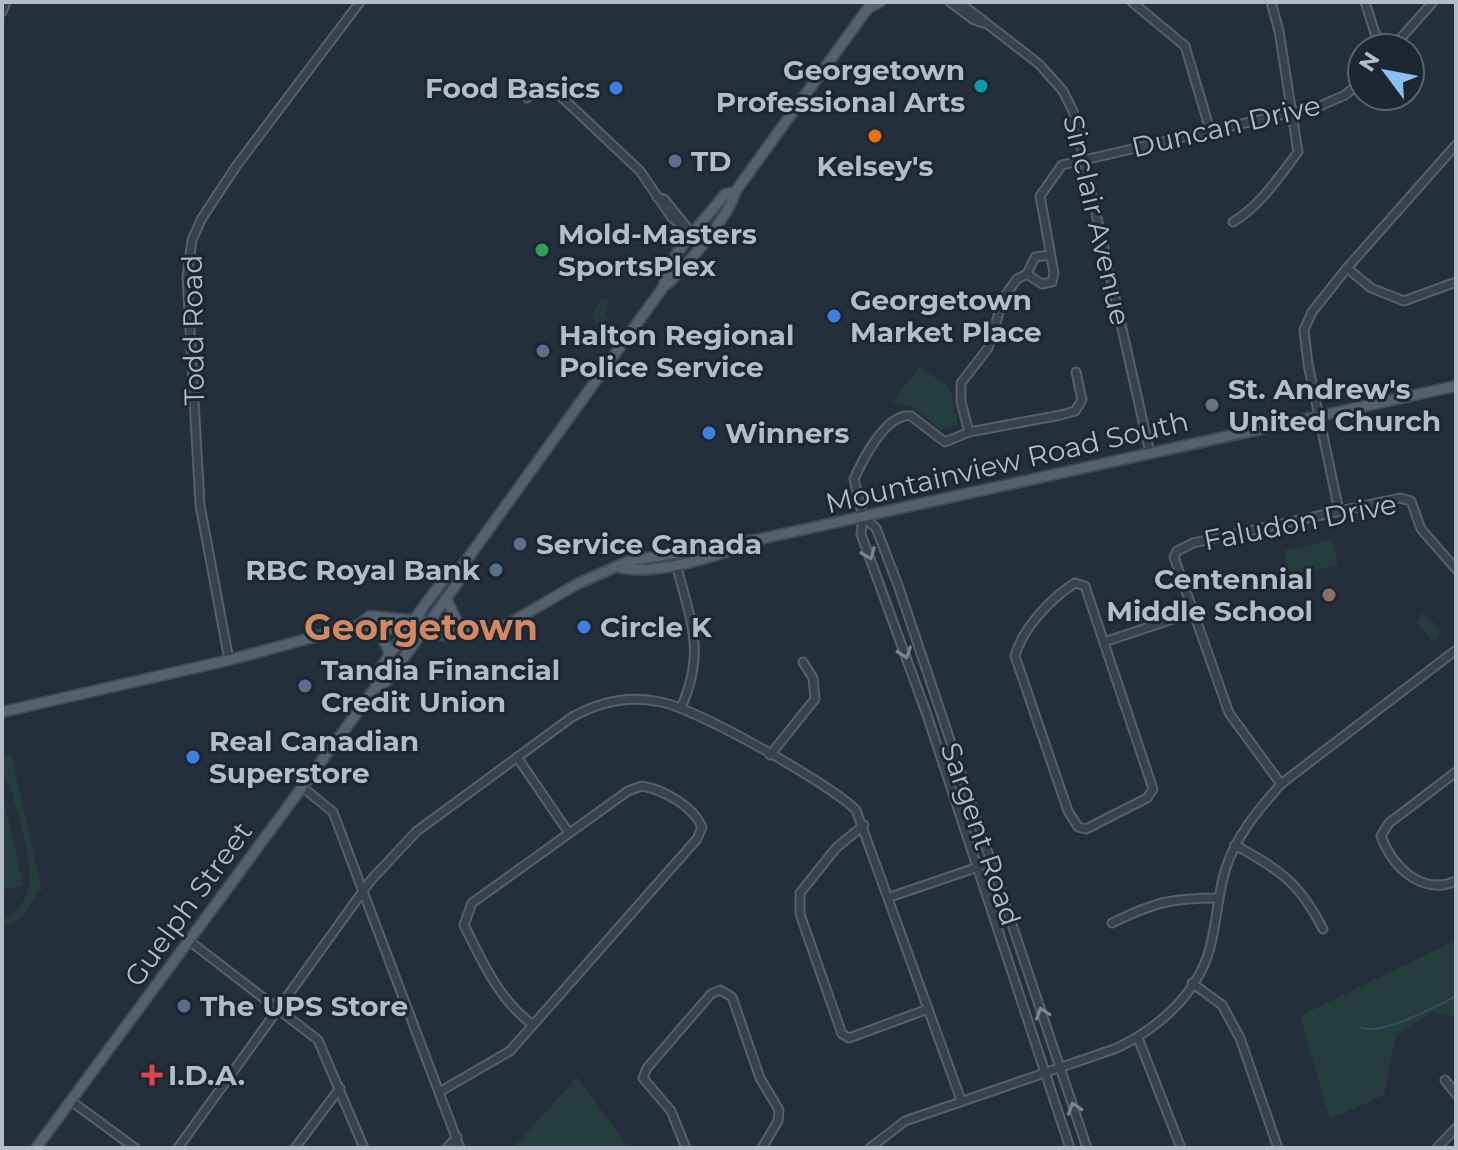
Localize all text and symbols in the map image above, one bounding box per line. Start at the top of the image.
north arrow [1346,32,1426,112]
text: N [1353,47,1386,76]
place label: Georgetown Professional Arts [716,53,965,119]
place label: Food Basics [425,71,600,105]
marker: Georgetown Professional Arts [972,77,990,95]
marker: Food Basics [607,79,625,97]
street label: Duncan Drive [1128,88,1324,164]
street label: Sinclair Avenue [1056,111,1138,329]
marker: Kelsey's [866,127,884,145]
place label: TD [691,144,731,178]
place label: Kelsey's [817,149,934,183]
marker: TD [666,152,684,170]
place label: Mold-Masters SportsPlex [558,217,757,283]
marker: Mold-Masters SportsPlex [533,241,551,259]
street label: Todd Road [175,254,211,406]
place label: Georgetown Market Place [850,283,1042,349]
marker: Georgetown Market Place [825,307,843,325]
place label: Halton Regional Police Service [559,318,794,384]
marker: Halton Regional Police Service [534,342,552,360]
place label: St. Andrew's United Church [1228,372,1441,438]
marker: St. Andrew's United Church [1203,396,1221,414]
street label: Mountainview Road South [822,404,1192,520]
place label: Winners [725,416,849,450]
marker: Winners [700,424,718,442]
street label: Faludon Drive [1200,487,1400,557]
place label: Service Canada [536,527,762,561]
marker: Service Canada [511,535,529,553]
one-way arrow [859,546,876,560]
place label: RBC Royal Bank [245,553,481,587]
marker: RBC Royal Bank [487,561,505,579]
place label: Centennial Middle School [1106,562,1313,628]
marker: Centennial Middle School [1320,586,1338,604]
district label: Georgetown [304,605,538,649]
place label: Circle K [600,610,713,644]
marker: Circle K [575,618,593,636]
one-way arrow [895,645,912,659]
place label: Tandia Financial Credit Union [321,653,560,719]
marker: Tandia Financial Credit Union [296,677,314,695]
place label: Real Canadian Superstore [209,724,419,790]
street label: Sargent Road [934,738,1028,930]
marker: Real Canadian Superstore [184,748,202,766]
street label: Guelph Street [117,815,259,993]
place label: The UPS Store [200,989,408,1023]
marker: The UPS Store [175,997,193,1015]
one-way arrow [1035,1007,1051,1021]
place label: I.D.A. [168,1058,245,1092]
marker: I.D.A. [143,1066,161,1084]
one-way arrow [1067,1101,1083,1115]

